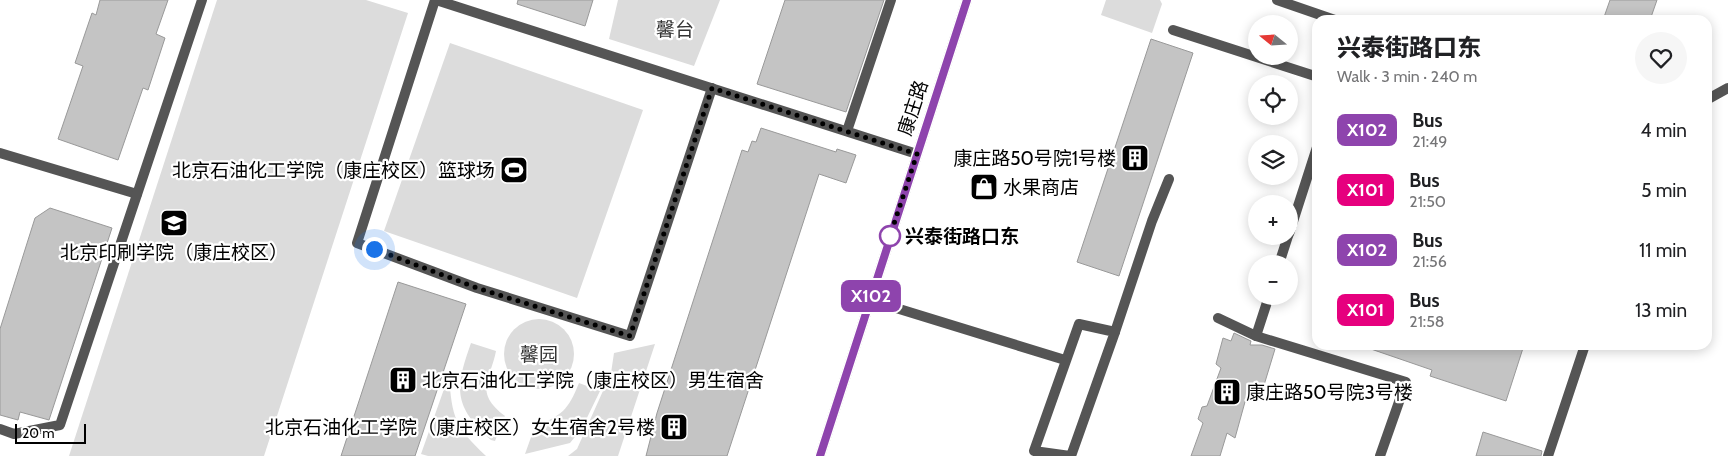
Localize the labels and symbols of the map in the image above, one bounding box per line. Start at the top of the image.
north arrow [1248,15,1298,65]
park label: 馨台 [656,18,694,41]
street label: 康庄路 [893,77,933,139]
building icon: 康庄路50号院1号楼 [1120,143,1150,173]
place label: 康庄路50号院1号楼 [953,147,1116,170]
sports icon: 北京石油化工学院（康庄校区）篮球场 [499,155,529,185]
place label: 北京石油化工学院（康庄校区）篮球场 [172,159,495,182]
shop icon: 水果商店 [969,172,999,202]
place label: 水果商店 [1003,176,1079,199]
school or university icon: 北京印刷学院（康庄校区） [159,208,189,238]
marker: 兴泰街路口东 [879,225,901,247]
place label: 兴泰街路口东 [905,225,1019,248]
your location [362,237,387,262]
place label: 北京印刷学院（康庄校区） [60,241,288,264]
line badge: X102 [836,280,906,312]
park label: 馨园 [520,343,558,366]
building icon: 北京石油化工学院（康庄校区）男生宿舍 [388,365,418,395]
place label: 北京石油化工学院（康庄校区）男生宿舍 [422,369,764,392]
building icon: 康庄路50号院3号楼 [1212,377,1242,407]
place label: 康庄路50号院3号楼 [1246,381,1413,404]
building icon: 北京石油化工学院（康庄校区）女生宿舍2号楼 [659,412,689,442]
place label: 北京石油化工学院（康庄校区）女生宿舍2号楼 [265,416,655,439]
scale bar [15,421,86,444]

